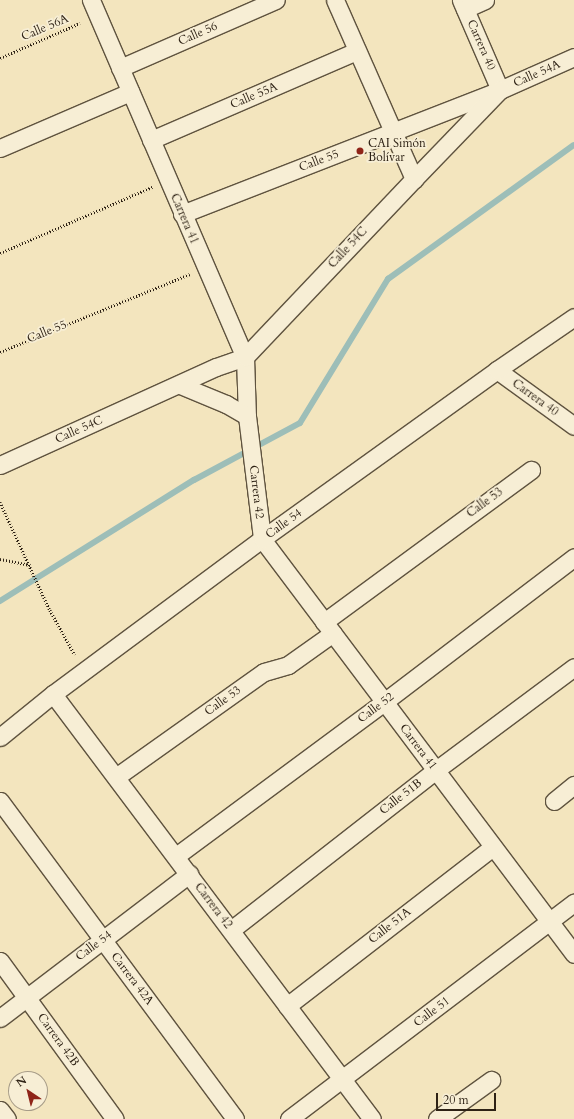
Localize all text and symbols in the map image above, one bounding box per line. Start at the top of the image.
street label: Calle 56A [19,12,71,44]
street label: Carrera 40 [464,18,498,72]
street label: Calle 56 [176,19,220,49]
street label: Calle 54A [511,57,563,91]
street label: Calle 55A [228,80,280,112]
place label: CAI Simón Bolívar [368,137,426,165]
marker: CAI Simón Bolívar [355,146,365,156]
street label: Calle 55 [297,147,341,175]
street label: Carrera 41 [167,191,201,247]
street label: Calle 54C [325,225,371,271]
street label: Calle 55 [25,318,69,346]
street label: Carrera 40 [509,376,561,420]
street label: Calle 54C [53,413,105,447]
street label: Carrera 42 [246,465,266,519]
street label: Calle 53 [464,485,506,521]
street label: Calle 54 [263,506,305,542]
street label: Calle 53 [202,683,244,719]
street label: Calle 52 [355,690,397,726]
street label: Carrera 41 [396,721,440,773]
street label: Calle 51B [377,776,425,818]
street label: Carrera 42 [191,880,235,932]
street label: Calle 51A [366,905,414,947]
street label: Calle 54 [73,928,115,964]
street label: Carrera 42A [108,950,156,1008]
street label: Calle 51 [411,994,453,1030]
street label: Carrera 42B [34,1011,82,1069]
north arrow [8,1071,48,1111]
text: N [13,1073,30,1090]
scale bar [438,1085,498,1111]
text: 20 m [443,1092,469,1108]

